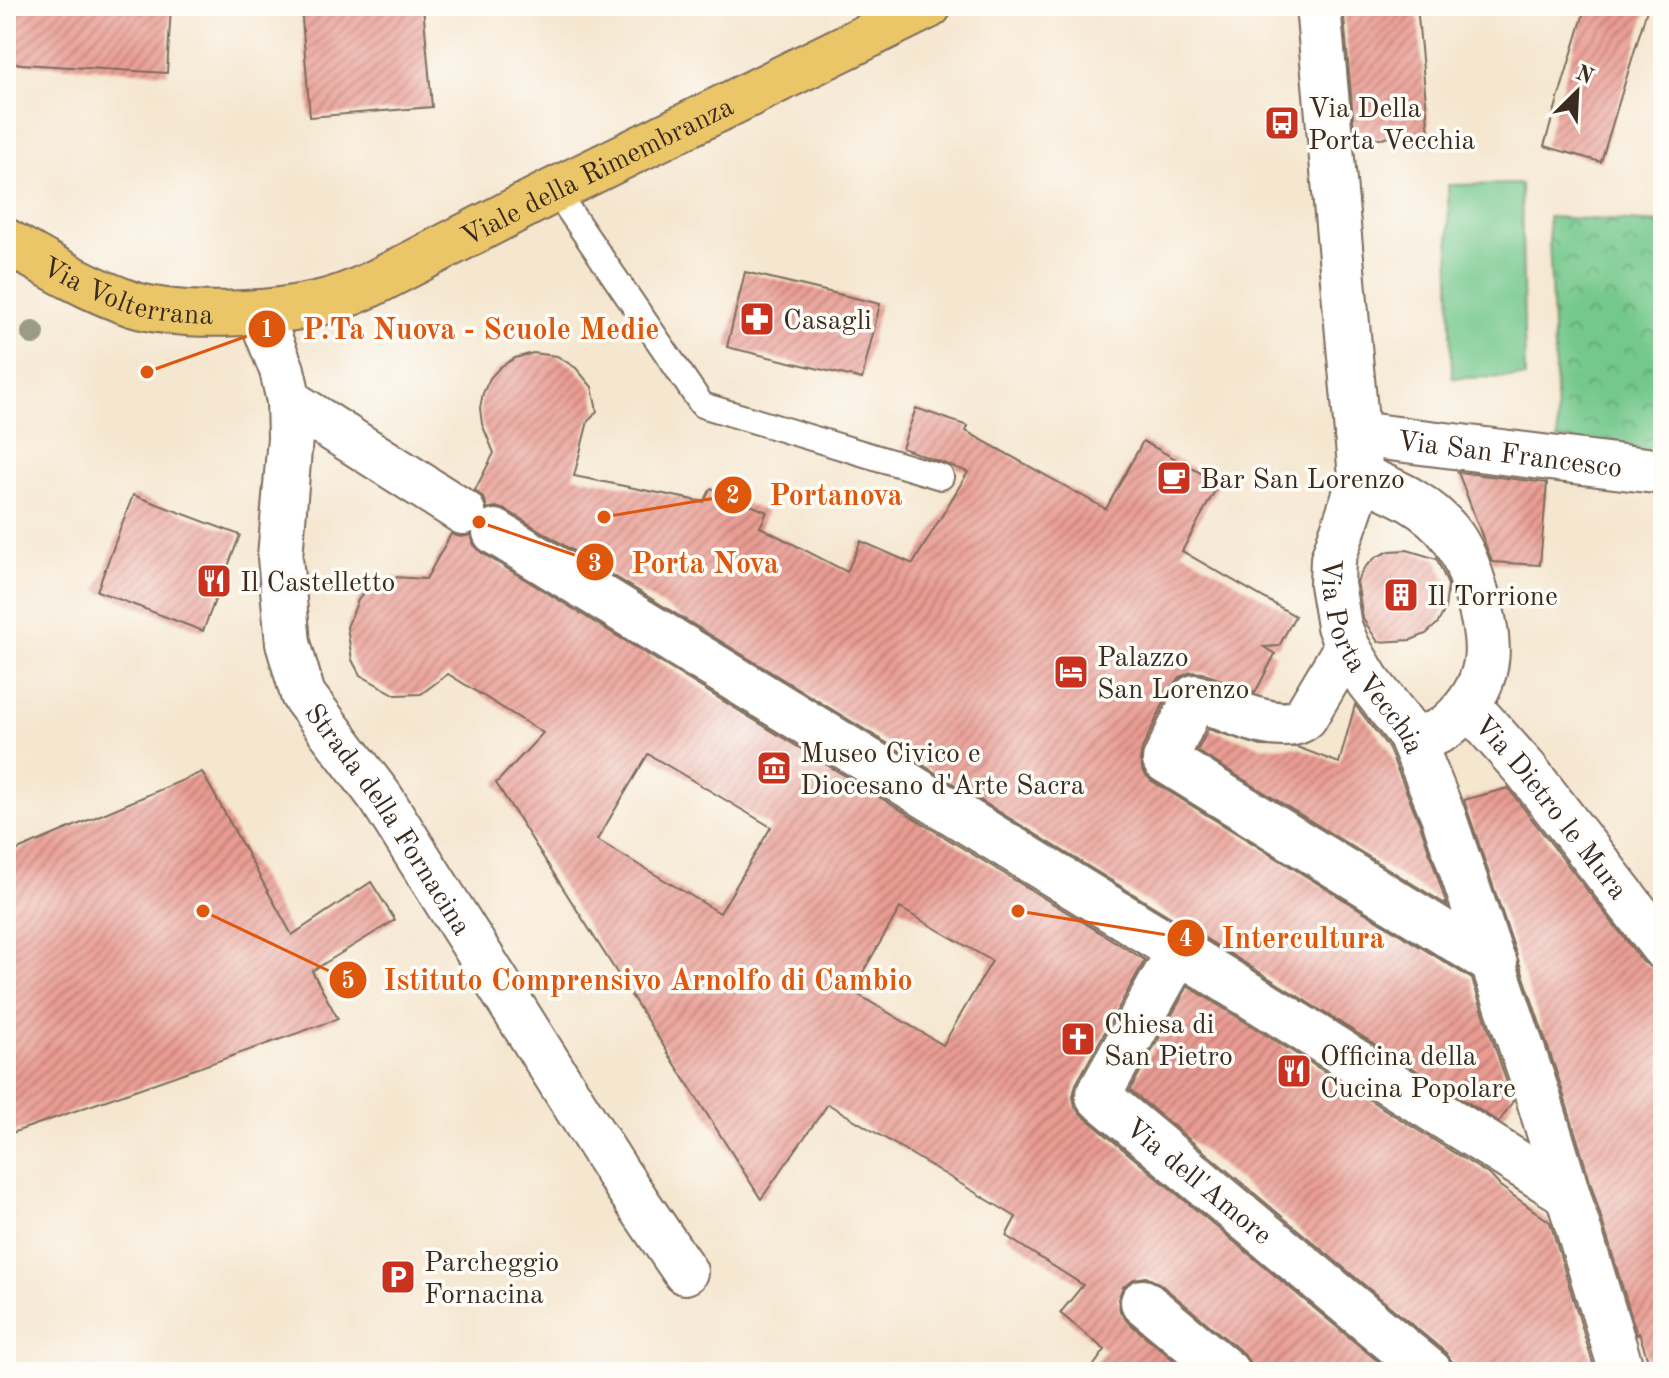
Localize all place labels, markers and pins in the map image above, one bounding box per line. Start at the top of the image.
place label: Via Della Porta Vecchia [1308,96,1475,156]
bus stop icon: Via Della Porta Vecchia [1263,104,1301,142]
pharmacy icon: Casagli [738,300,776,338]
callout: P.Ta Nuova - Scuole Medie [247,302,676,356]
place label: Casagli [783,308,872,336]
cafe icon: Bar San Lorenzo [1155,459,1193,497]
place label: Bar San Lorenzo [1200,467,1405,495]
callout: Portanova [713,468,918,522]
callout: Porta Nova [575,535,795,589]
restaurant icon: Il Castelletto [195,562,233,600]
place label: Il Castelletto [240,570,395,598]
building icon: Il Torrione [1382,576,1420,614]
place label: Il Torrione [1427,584,1558,612]
place label: Palazzo San Lorenzo [1097,645,1250,705]
hotel icon: Palazzo San Lorenzo [1052,653,1090,691]
place label: Museo Civico e Diocesano d'Arte Sacra [800,741,1085,801]
museum icon: Museo Civico e Diocesano d'Arte Sacra [755,749,793,787]
callout: Intercultura [1166,911,1401,965]
callout: Istituto Comprensivo Arnolfo di Cambio [328,953,929,1007]
place label: Chiesa di San Pietro [1104,1012,1233,1072]
church icon: Chiesa di San Pietro [1059,1020,1097,1058]
place label: Officina della Cucina Popolare [1320,1044,1516,1104]
restaurant icon: Officina della Cucina Popolare [1275,1052,1313,1090]
place label: Parcheggio Fornacina [424,1250,559,1310]
parking icon: Parcheggio Fornacina [379,1258,417,1296]

